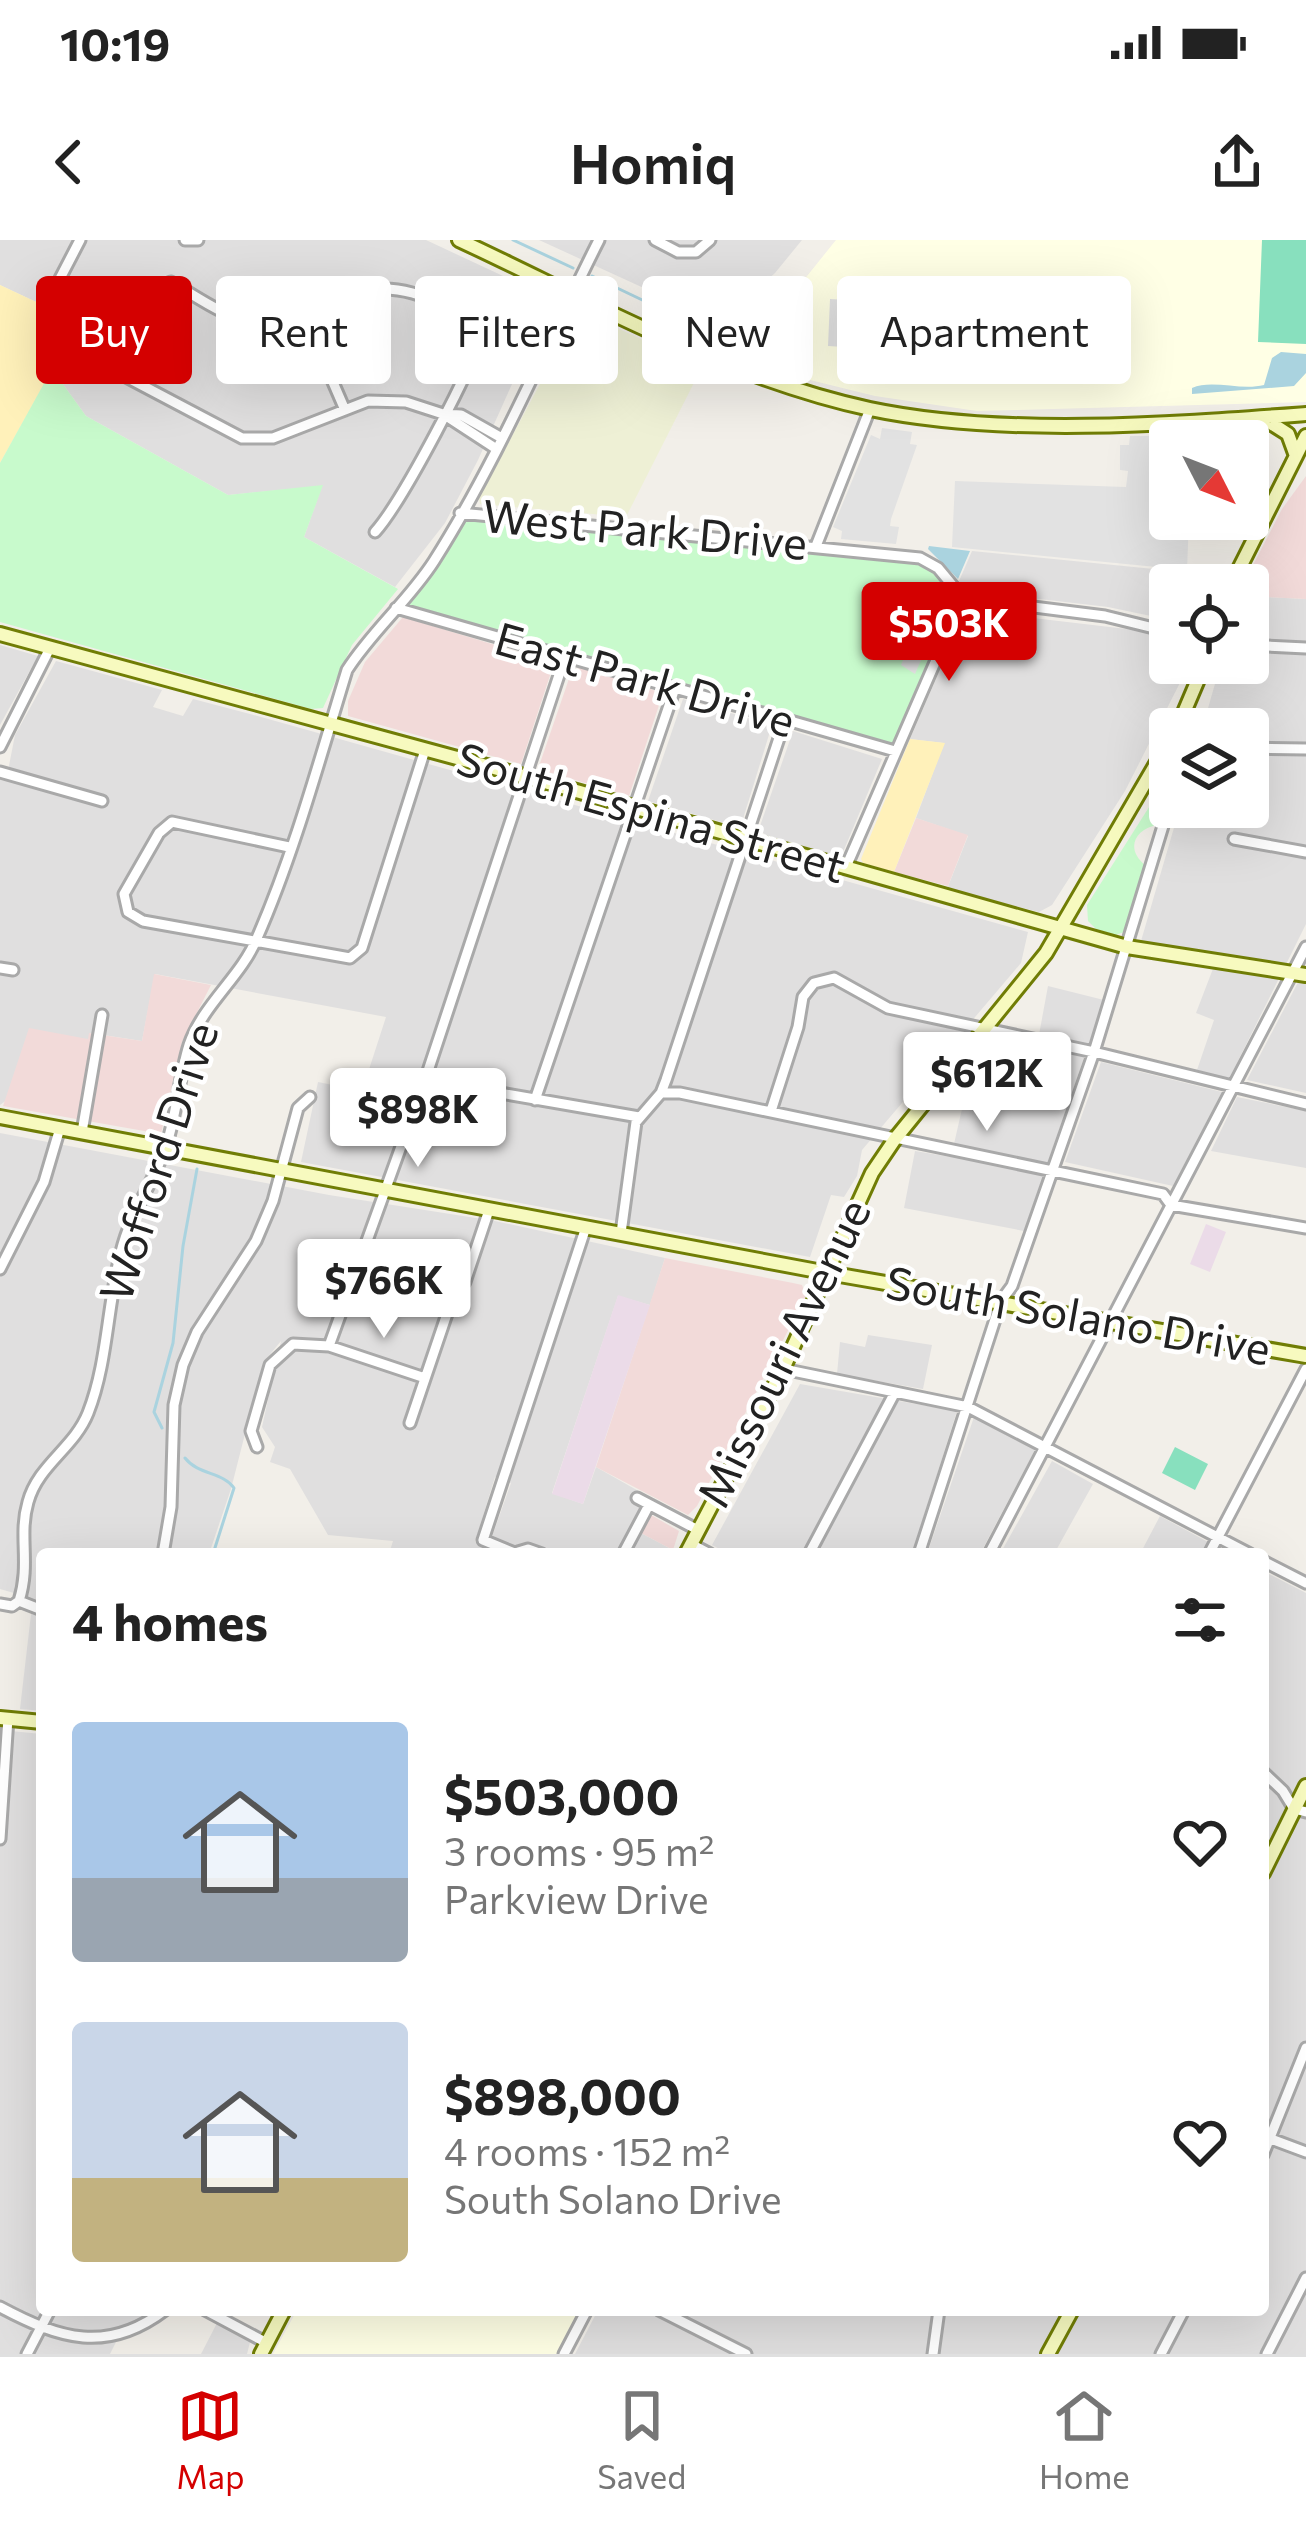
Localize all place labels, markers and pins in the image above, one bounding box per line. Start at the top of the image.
pin: $503K [865,582,1033,684]
pin: $612K [903,1032,1071,1134]
pin: $898K [334,1068,502,1170]
pin: $766K [300,1239,468,1341]

